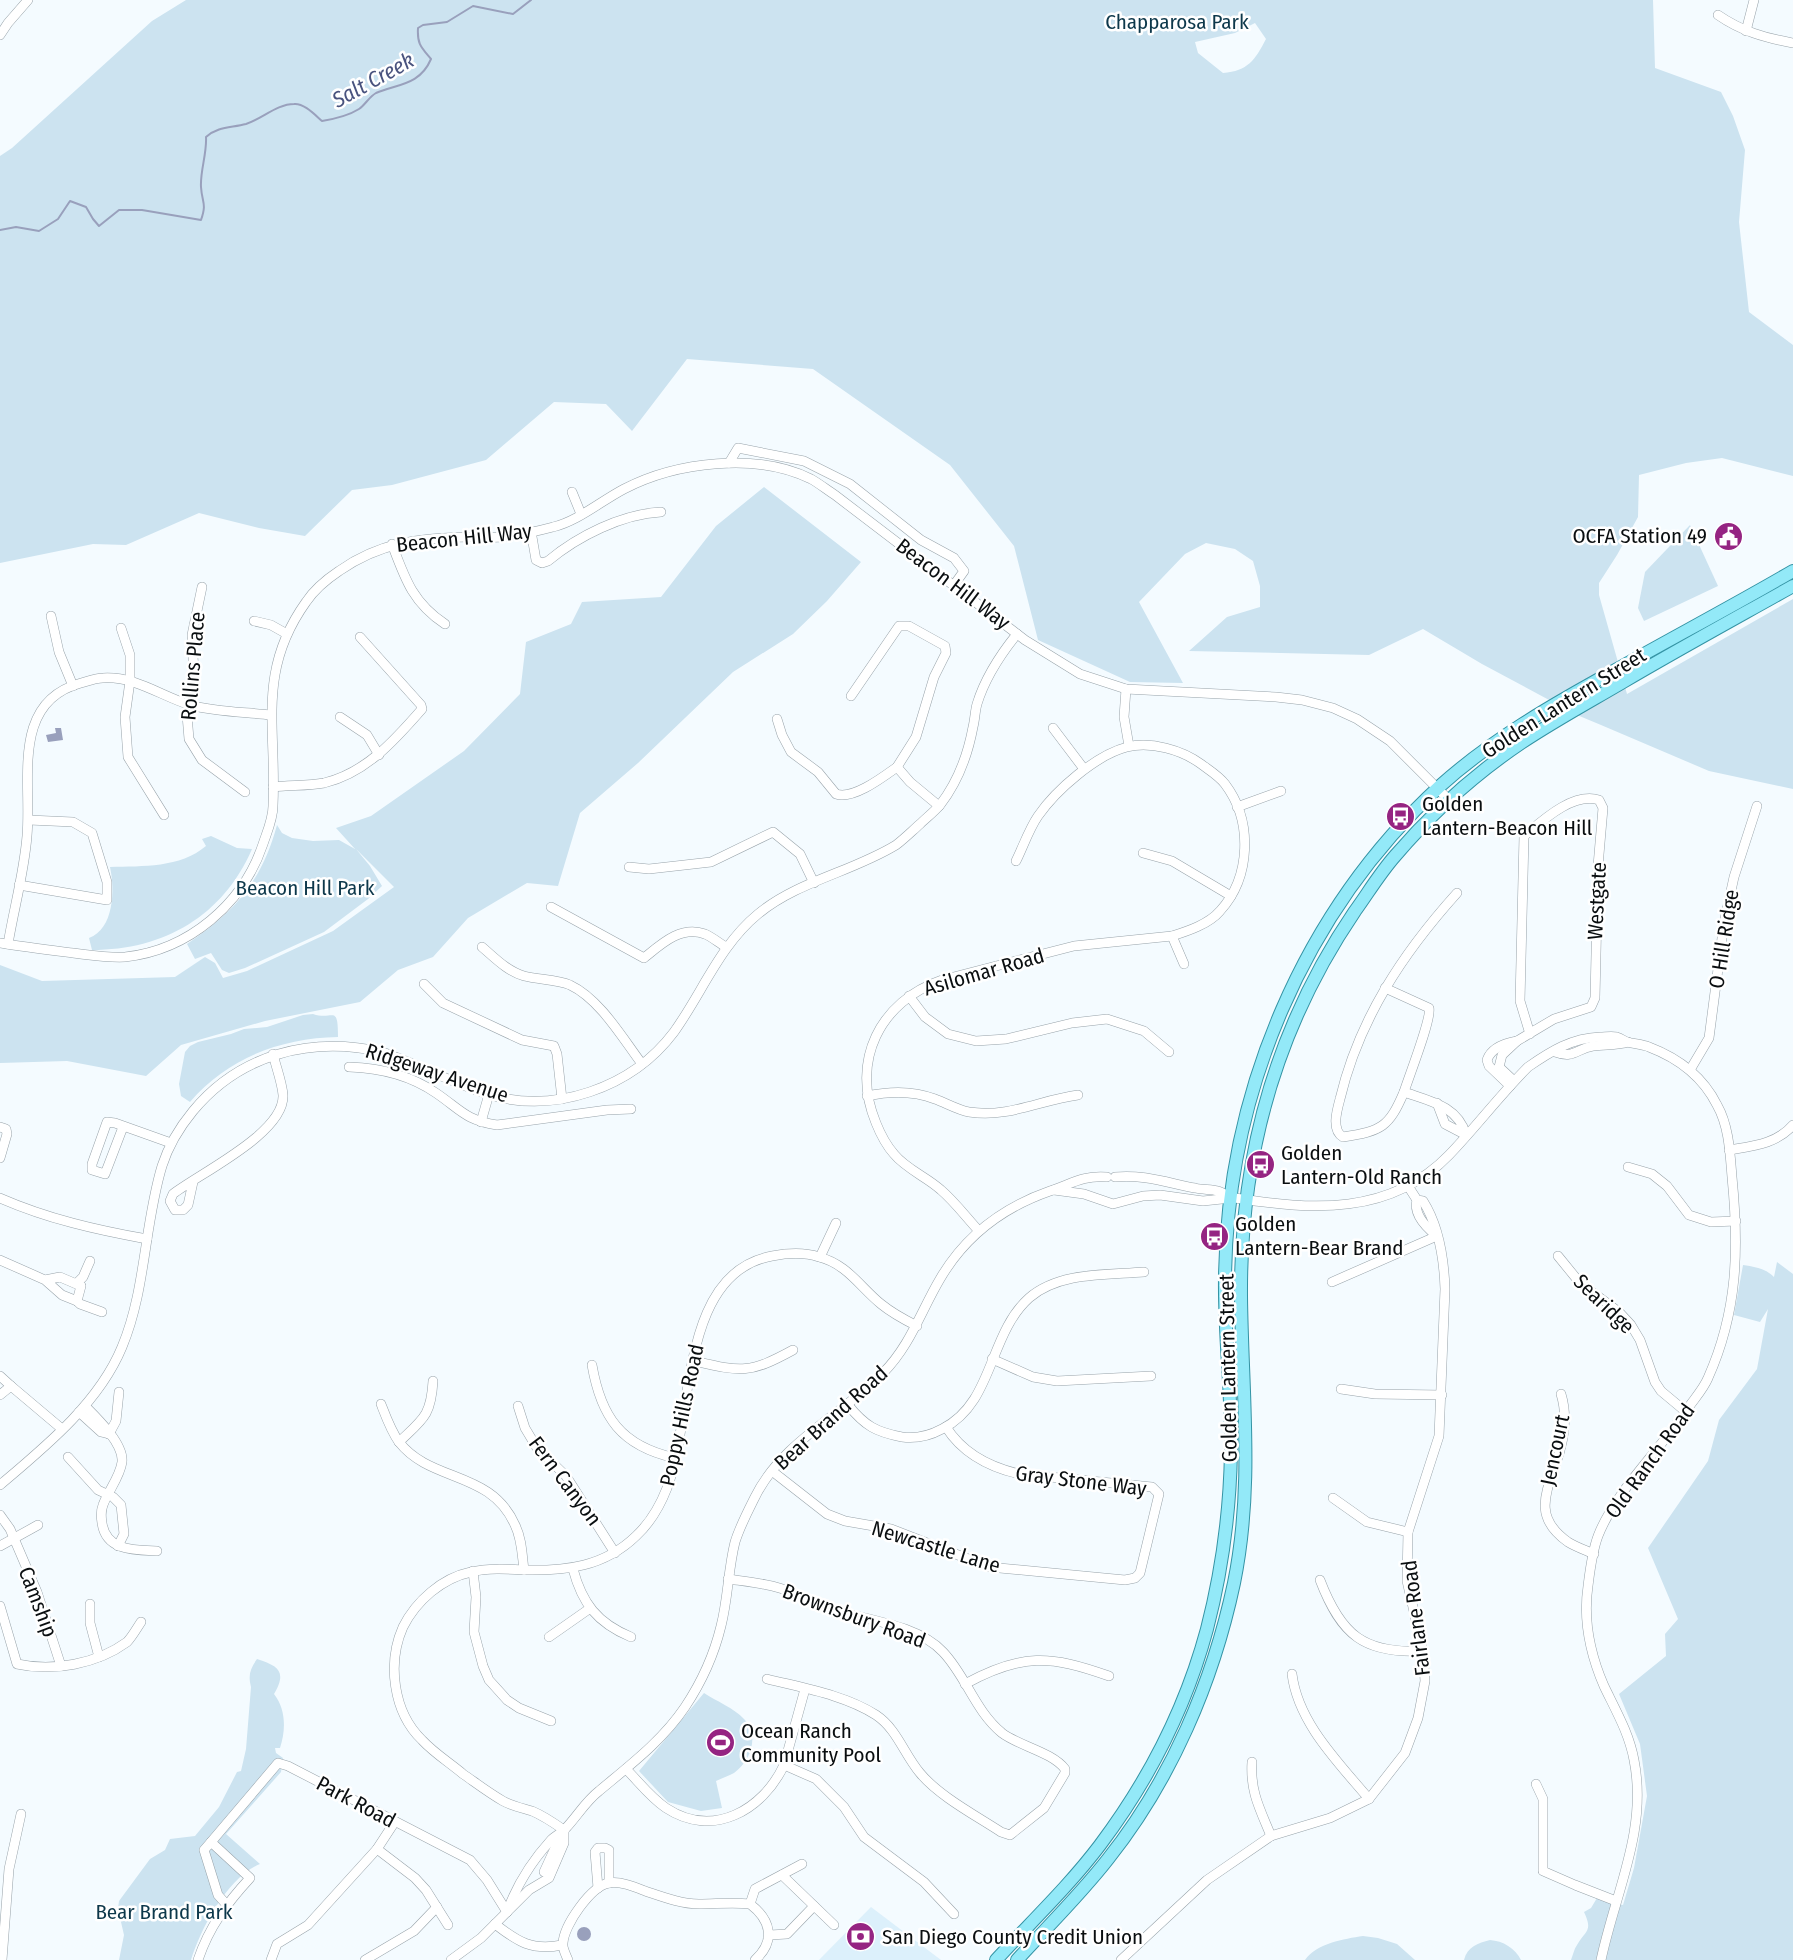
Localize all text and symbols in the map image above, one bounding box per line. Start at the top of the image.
park label: Chapparosa Park [1105,9,1249,35]
water label: Salt Creek [326,46,419,114]
street label: Beacon Hill Way [395,518,534,558]
public building icon: OCFA Station 49 [1712,520,1744,552]
place label: OCFA Station 49 [1572,523,1707,549]
street label: Beacon Hill Way [891,533,1016,636]
street label: Rollins Place [175,611,211,721]
street label: Golden Lantern Street [1477,642,1651,764]
place label: Golden Lantern-Beacon Hill [1422,791,1593,841]
bus stop icon: Golden Lantern-Beacon Hill [1385,800,1417,832]
street label: Westgate [1582,861,1612,941]
park label: Beacon Hill Park [236,875,375,901]
street label: O Hill Ridge [1703,888,1745,990]
street label: Asilomar Road [921,942,1047,1002]
street label: Ridgeway Avenue [362,1038,512,1108]
place label: Golden Lantern-Old Ranch [1281,1140,1442,1190]
bus stop icon: Golden Lantern-Old Ranch [1244,1149,1276,1181]
place label: Golden Lantern-Bear Brand [1235,1211,1404,1261]
bus stop icon: Golden Lantern-Bear Brand [1198,1220,1230,1252]
street label: Searidge [1568,1269,1640,1339]
street label: Golden Lantern Street [1213,1273,1243,1462]
street label: Poppy Hills Road [654,1342,710,1488]
street label: Bear Brand Road [769,1360,893,1476]
street label: Old Ranch Road [1600,1398,1700,1524]
street label: Jencourt [1535,1412,1575,1488]
street label: Fern Canyon [523,1431,607,1531]
street label: Gray Stone Way [1014,1460,1149,1502]
street label: Newcastle Lane [869,1515,1003,1579]
street label: Fairlane Road [1396,1559,1436,1677]
street label: Camship [13,1563,63,1641]
street label: Brownsbury Road [779,1578,929,1654]
place label: Ocean Ranch Community Pool [741,1718,881,1768]
sports icon: Ocean Ranch Community Pool [704,1727,736,1759]
street label: Park Road [312,1770,400,1834]
park label: Bear Brand Park [95,1899,233,1925]
bank icon: San Diego County Credit Union [845,1921,877,1953]
place label: San Diego County Credit Union [882,1924,1143,1950]

